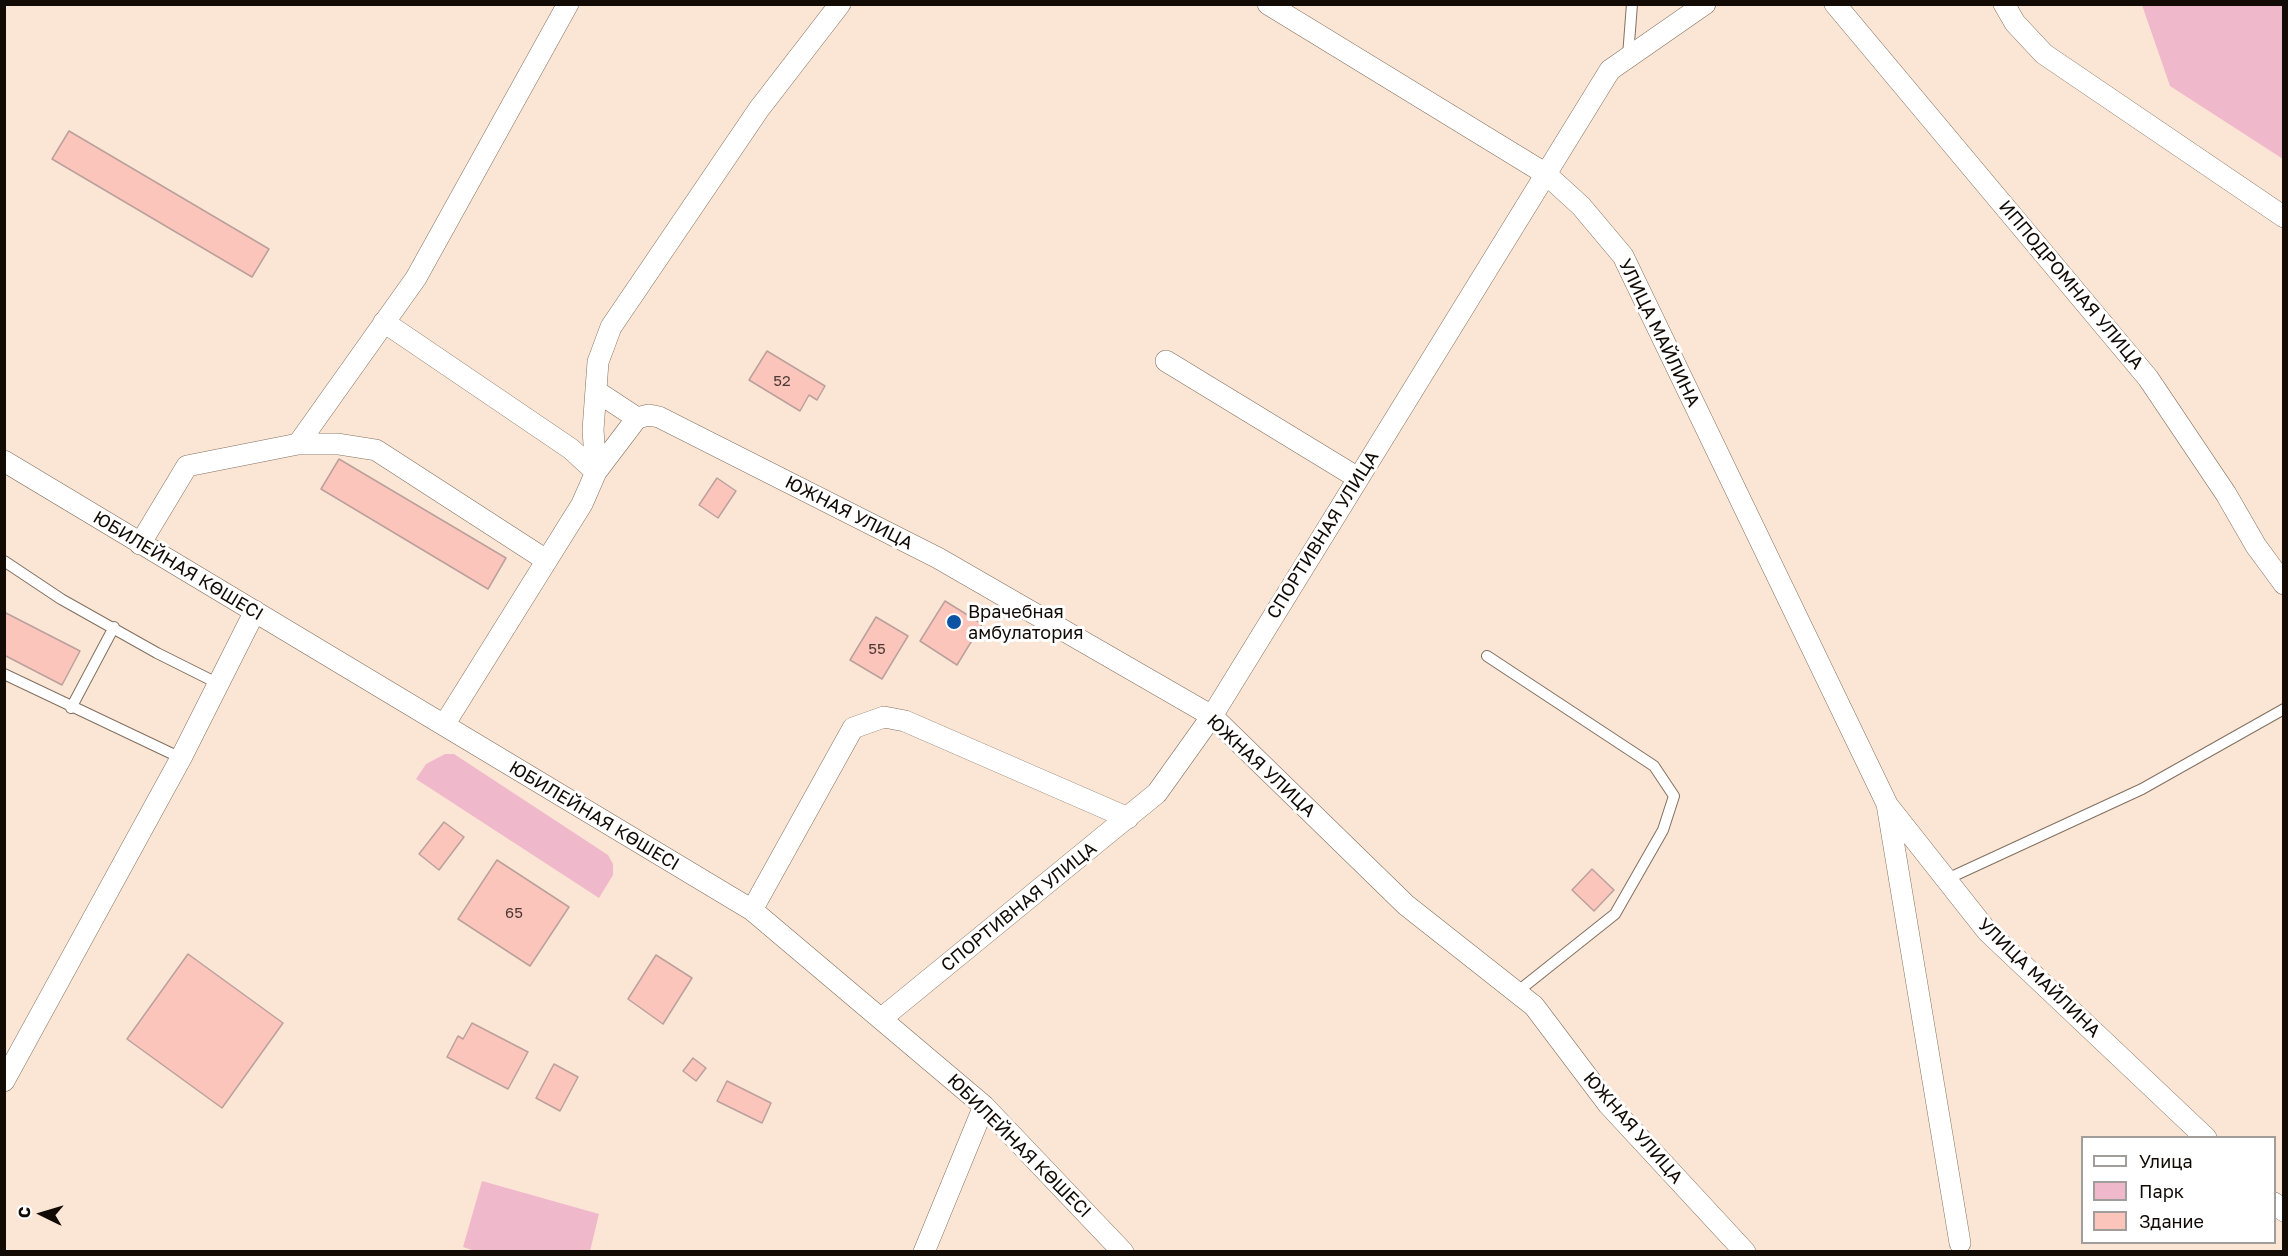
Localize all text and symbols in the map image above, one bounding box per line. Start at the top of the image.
street label: ИППОДРОМНАЯ УЛИЦА [1994,196,2148,374]
street label: УЛИЦА МАЙЛИНА [1614,256,1704,410]
house number: 52 [773,372,791,390]
street label: СПОРТИВНАЯ УЛИЦА [1262,447,1384,623]
street label: ЮЖНАЯ УЛИЦА [782,471,916,555]
street label: ЮБИЛЕЙНАЯ КӨШЕСІ [89,507,267,625]
place label: Врачебная амбулатория [968,601,1083,644]
marker: Врачебная амбулатория [945,613,963,631]
house number: 55 [868,640,886,658]
street label: ЮЖНАЯ УЛИЦА [1202,710,1320,822]
street label: ЮБИЛЕЙНАЯ КӨШЕСІ [505,757,683,875]
street label: СПОРТИВНАЯ УЛИЦА [937,838,1101,976]
house number: 65 [505,904,523,922]
street label: УЛИЦА МАЙЛИНА [1973,914,2105,1042]
street label: ЮЖНАЯ УЛИЦА [1579,1068,1687,1188]
street label: ЮБИЛЕЙНАЯ КӨШЕСІ [943,1070,1095,1222]
legend [2081,1136,2276,1244]
text: Улица [2139,1150,2193,1172]
text: Парк [2139,1180,2184,1202]
north arrow [12,1184,72,1244]
text: С [14,1206,35,1219]
text: Здание [2139,1210,2204,1232]

